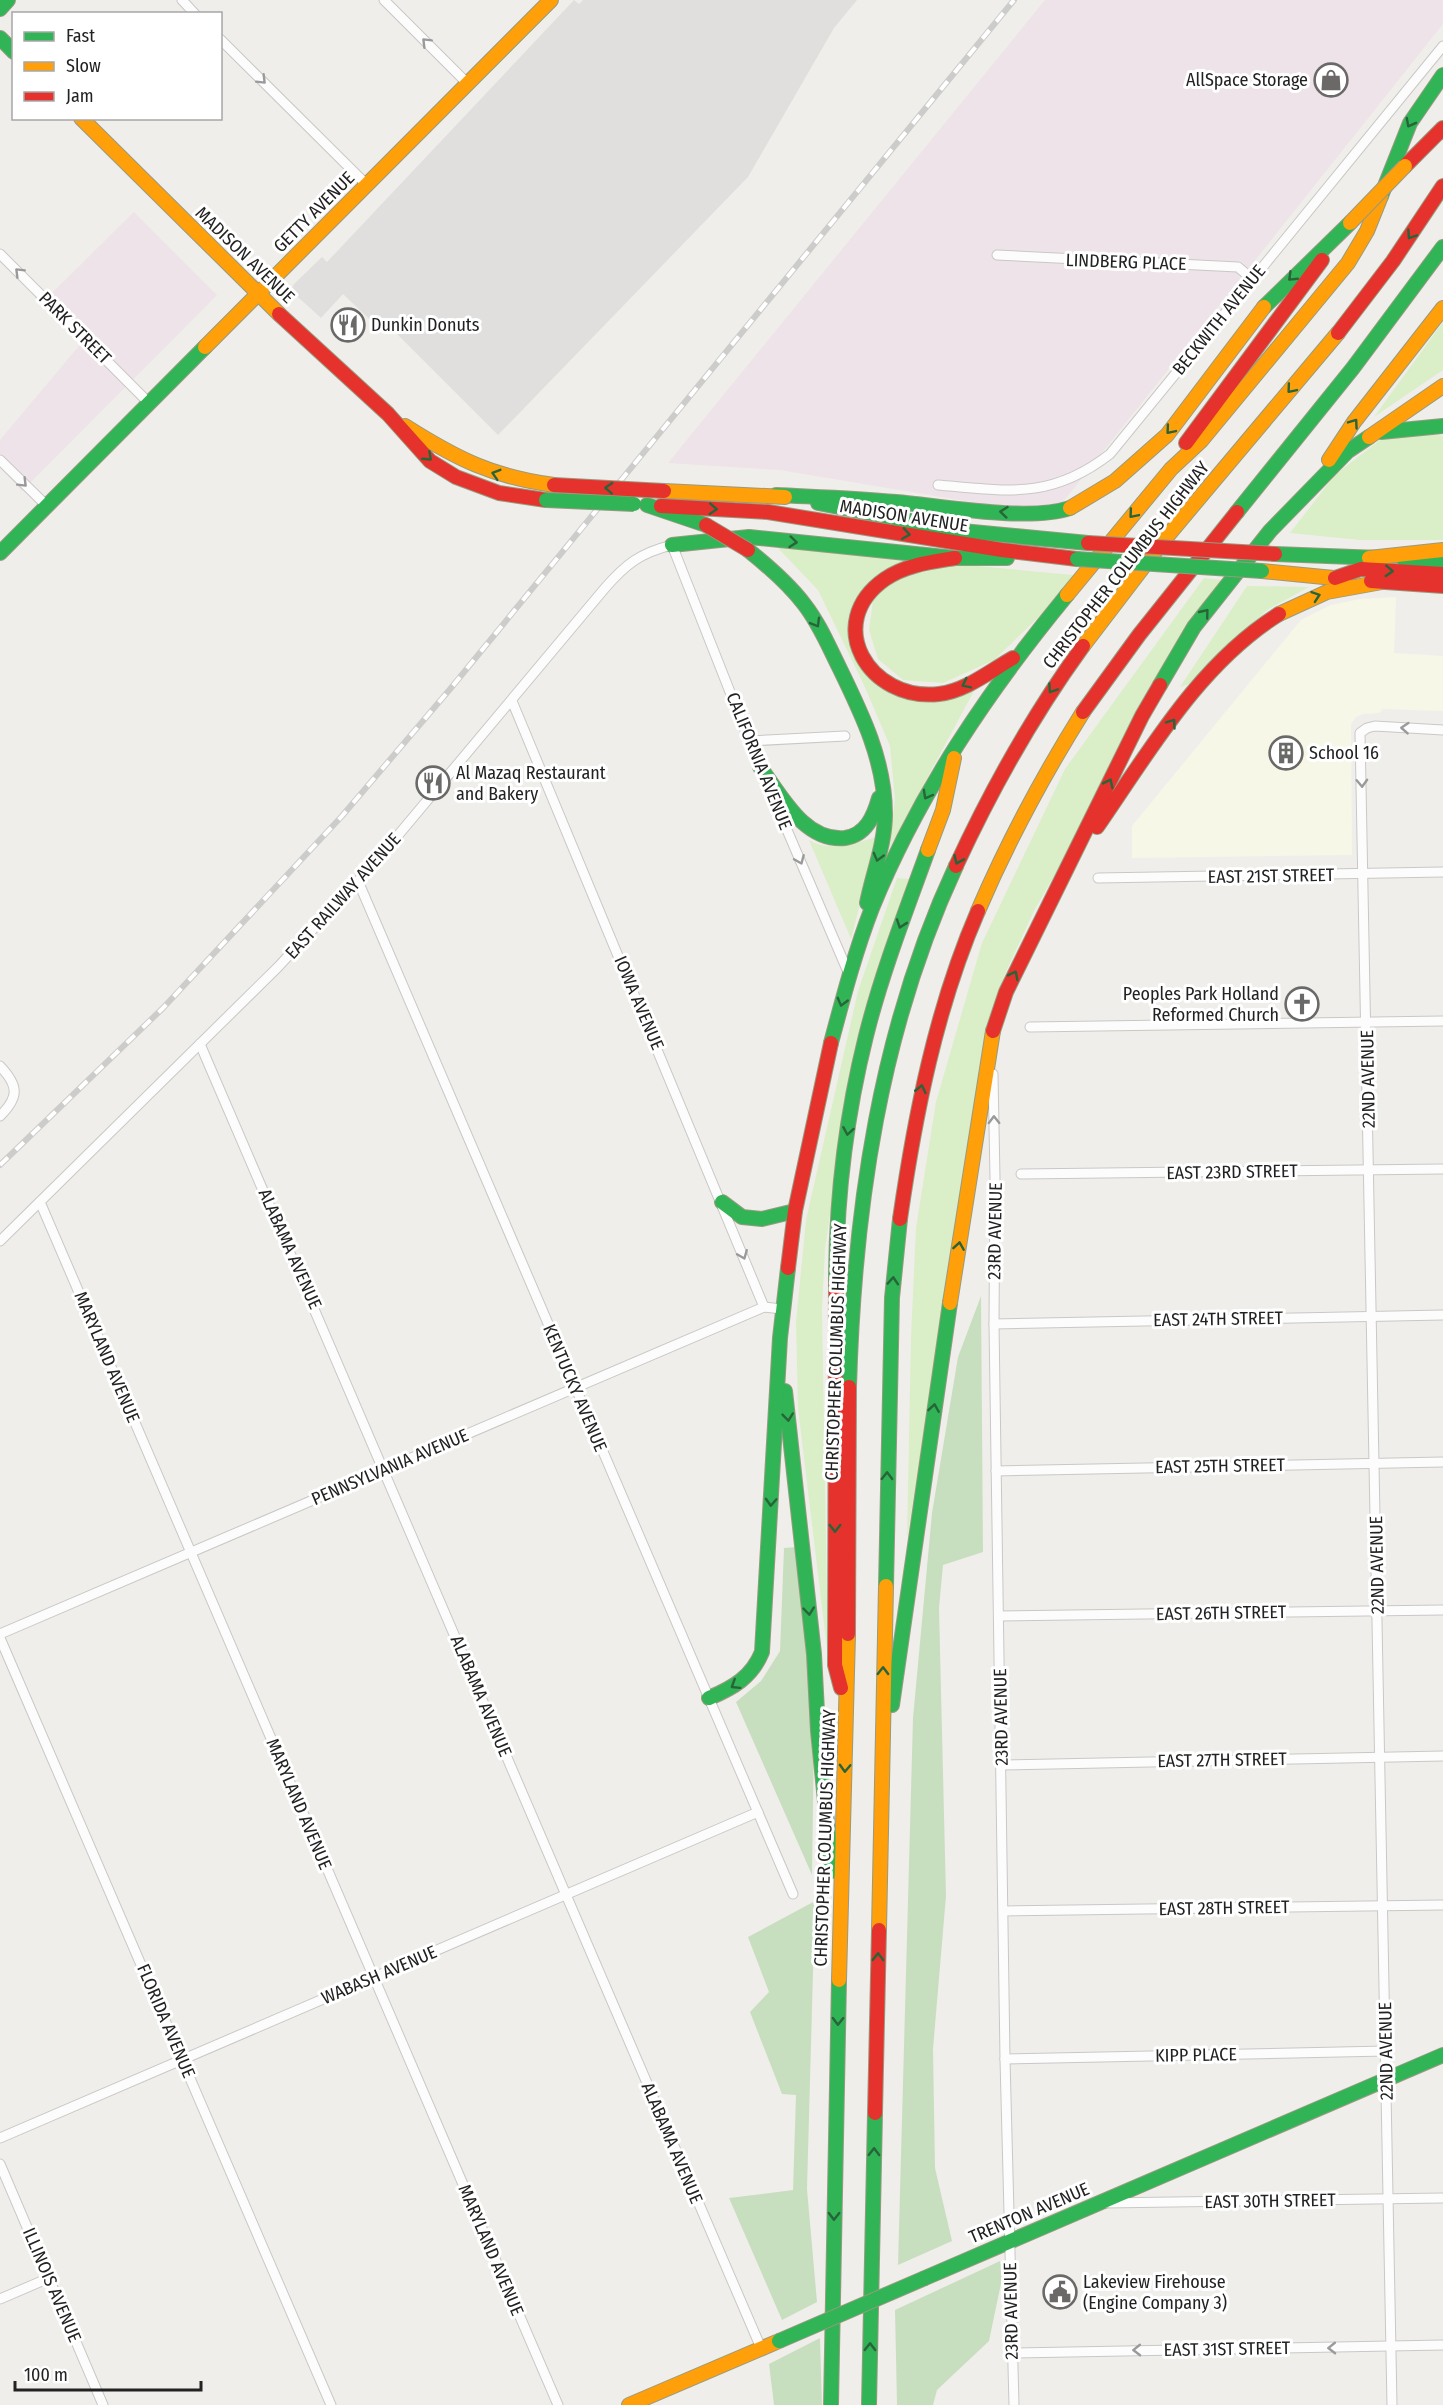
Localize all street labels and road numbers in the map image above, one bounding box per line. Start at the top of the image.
street label: GETTY AVENUE [269,167,359,257]
street label: MADISON AVENUE [191,202,299,308]
street label: LINDBERG PLACE [1065,249,1187,275]
street label: BECKWITH AVENUE [1168,261,1270,379]
street label: PARK STREET [34,287,116,369]
street label: CHRISTOPHER COLUMBUS HIGHWAY [1038,457,1214,673]
street label: MADISON AVENUE [838,495,970,537]
street label: CALIFORNIA AVENUE [721,689,797,833]
street label: EAST RAILWAY AVENUE [281,828,405,964]
street label: EAST 21ST STREET [1208,864,1335,888]
street label: IOWA AVENUE [609,953,669,1053]
street label: 22ND AVENUE [1356,1030,1380,1128]
street label: EAST 23RD STREET [1166,1160,1299,1184]
street label: 23RD AVENUE [983,1182,1007,1280]
street label: ALABAMA AVENUE [254,1185,326,1313]
street label: CHRISTOPHER COLUMBUS HIGHWAY [821,1223,851,1481]
street label: MARYLAND AVENUE [69,1288,145,1426]
street label: EAST 24TH STREET [1153,1307,1284,1331]
street label: KENTUCKY AVENUE [538,1321,612,1455]
street label: PENNSYLVANIA AVENUE [308,1424,472,1510]
street label: EAST 25TH STREET [1155,1454,1286,1478]
street label: 22ND AVENUE [1365,1516,1389,1614]
street label: EAST 26TH STREET [1156,1601,1287,1625]
street label: ALABAMA AVENUE [446,1632,516,1760]
street label: 23RD AVENUE [989,1668,1013,1766]
street label: CHRISTOPHER COLUMBUS HIGHWAY [810,1709,840,1967]
street label: MARYLAND AVENUE [261,1735,337,1873]
street label: EAST 27TH STREET [1157,1748,1288,1772]
street label: EAST 28TH STREET [1158,1896,1290,1920]
street label: WABASH AVENUE [318,1941,440,2009]
street label: FLORIDA AVENUE [132,1961,200,2081]
street label: 22ND AVENUE [1374,2002,1398,2100]
street label: KIPP PLACE [1155,2043,1237,2067]
street label: ALABAMA AVENUE [637,2079,707,2207]
street label: TRENTON AVENUE [966,2178,1092,2248]
street label: MARYLAND AVENUE [453,2181,529,2319]
street label: EAST 30TH STREET [1204,2189,1337,2213]
street label: ILLINOIS AVENUE [18,2224,86,2346]
street label: 23RD AVENUE [999,2262,1023,2360]
street label: EAST 31ST STREET [1163,2337,1291,2361]

